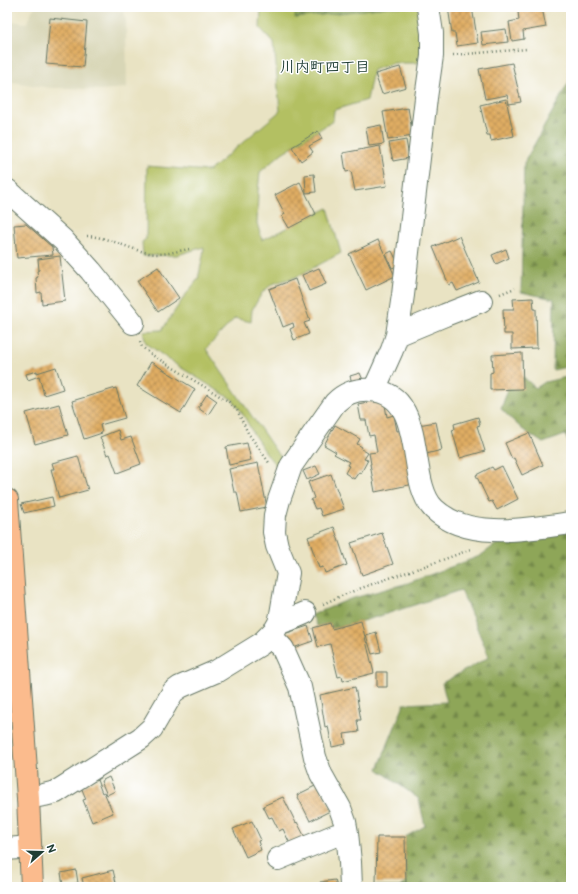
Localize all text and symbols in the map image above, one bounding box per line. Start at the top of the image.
district label: 川内町四丁目 [280,58,370,77]
north arrow [22,832,62,872]
text: N [43,843,58,855]

